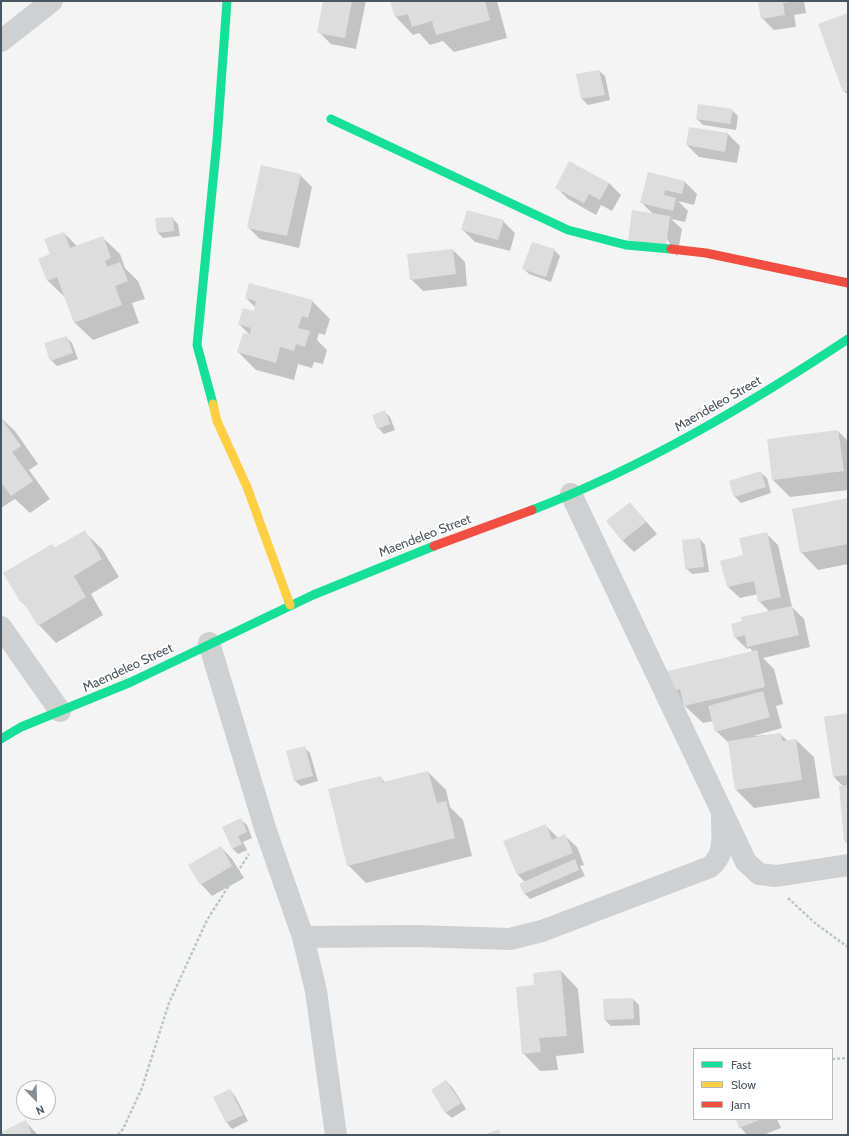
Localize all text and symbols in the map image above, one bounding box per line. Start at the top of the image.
street label: Maendeleo Street [672,373,764,435]
street label: Maendeleo Street [377,511,473,561]
street label: Maendeleo Street [80,640,176,696]
legend [693,1048,833,1120]
text: Fast [731,1057,751,1072]
text: Slow [731,1077,756,1092]
north arrow [16,1080,56,1120]
text: Jam [731,1097,750,1112]
text: N [34,1102,47,1118]

